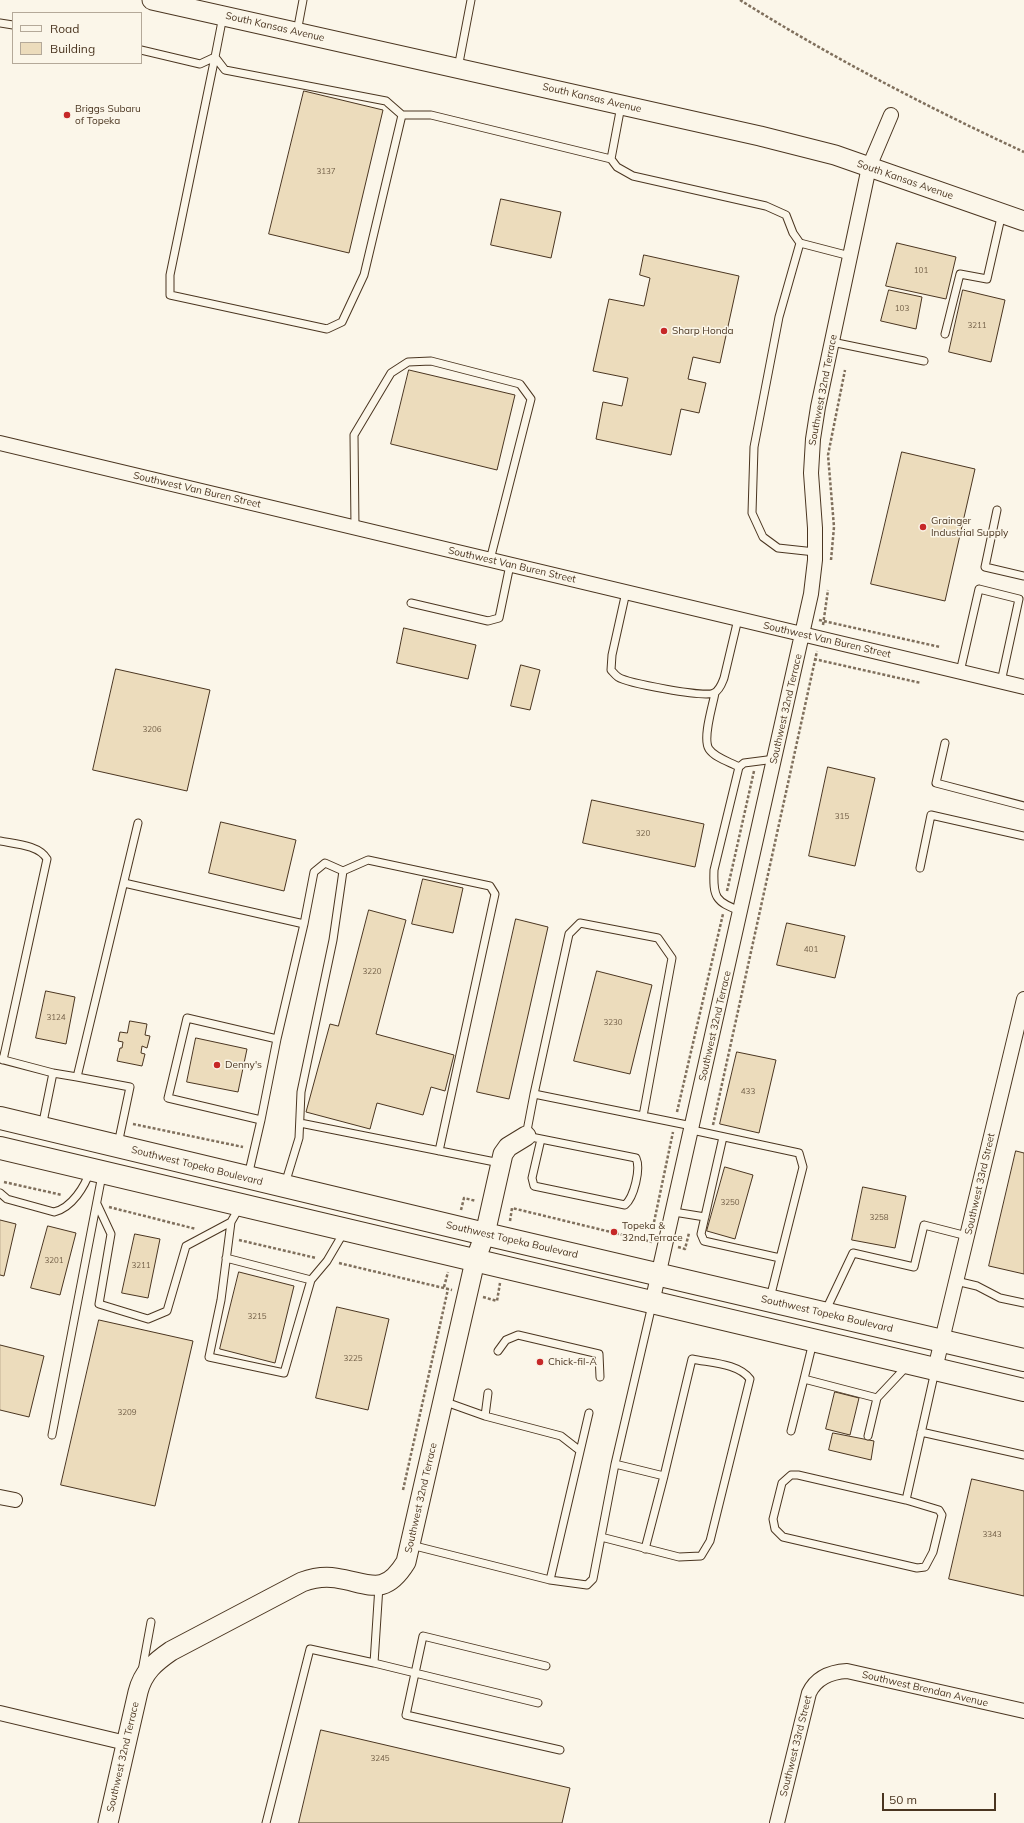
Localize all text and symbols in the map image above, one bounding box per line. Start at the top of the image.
street label: South Kansas Avenue [224,10,326,44]
legend [12,12,142,64]
text: Road [50,21,79,36]
text: Building [50,41,95,56]
street label: South Kansas Avenue [541,81,643,115]
place label: Briggs Subaru of Topeka [75,103,141,126]
marker: Briggs Subaru of Topeka [62,110,72,120]
street label: South Kansas Avenue [855,158,955,202]
house number: 3137 [316,167,336,177]
house number: 101 [914,266,928,276]
house number: 103 [895,304,909,314]
house number: 3211 [967,321,987,331]
place label: Sharp Honda [672,325,734,337]
marker: Sharp Honda [659,326,669,336]
street label: Southwest 32nd Terrace [806,334,840,446]
street label: Southwest Van Buren Street [132,469,262,511]
place label: Grainger Industrial Supply [931,515,1008,538]
marker: Grainger Industrial Supply [918,522,928,532]
street label: Southwest Van Buren Street [447,544,577,586]
street label: Southwest Van Buren Street [762,619,892,661]
street label: Southwest 32nd Terrace [767,653,805,765]
house number: 3206 [142,725,162,735]
house number: 315 [835,812,849,822]
house number: 320 [636,829,650,839]
house number: 401 [804,945,818,955]
house number: 3220 [362,967,382,977]
street label: Southwest 32nd Terrace [696,970,734,1082]
house number: 3124 [46,1013,66,1023]
house number: 3230 [603,1018,623,1028]
place label: Denny's [225,1059,262,1071]
marker: Denny's [212,1060,222,1070]
house number: 433 [741,1087,755,1097]
street label: Southwest 33rd Street [962,1132,998,1236]
street label: Southwest Topeka Boulevard [130,1144,264,1188]
house number: 3250 [720,1198,740,1208]
house number: 3258 [869,1213,889,1223]
street label: Southwest Topeka Boulevard [445,1219,579,1261]
place label: Topeka & 32nd Terrace [622,1220,683,1244]
marker: Topeka & 32nd Terrace [609,1227,619,1237]
house number: 3201 [44,1256,64,1266]
house number: 3211 [131,1261,151,1271]
street label: Southwest Topeka Boulevard [760,1293,894,1335]
house number: 3215 [247,1312,267,1322]
house number: 3225 [343,1354,363,1364]
place label: Chick-fil-A [548,1356,597,1368]
marker: Chick-fil-A [535,1357,545,1367]
house number: 3209 [117,1408,137,1418]
street label: Southwest 32nd Terrace [402,1442,440,1554]
house number: 3343 [982,1530,1002,1540]
street label: Southwest Brendan Avenue [861,1669,989,1709]
street label: Southwest 33rd Street [778,1694,814,1798]
street label: Southwest 32nd Terrace [104,1701,142,1813]
house number: 3245 [370,1754,390,1764]
scale bar [884,1785,998,1811]
text: 50 m [889,1792,917,1807]

